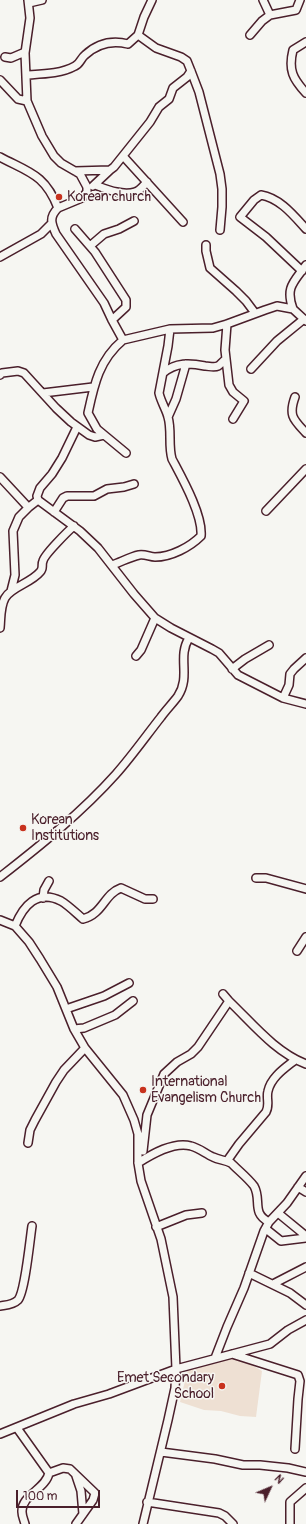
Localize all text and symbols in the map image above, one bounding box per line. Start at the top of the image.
place label: Korean church [67,189,151,205]
marker: Korean church [54,192,64,202]
place label: Korean Institutions [31,812,99,844]
marker: Korean Institutions [18,823,28,833]
place label: International Evangelism Church [151,1074,261,1106]
marker: International Evangelism Church [138,1085,148,1095]
place label: Emet Secondary School [117,1370,214,1402]
marker: Emet Secondary School [217,1381,227,1391]
north arrow [250,1468,290,1508]
text: N [272,1472,286,1487]
scale bar [18,1482,102,1508]
text: 100 m [23,1489,57,1504]

